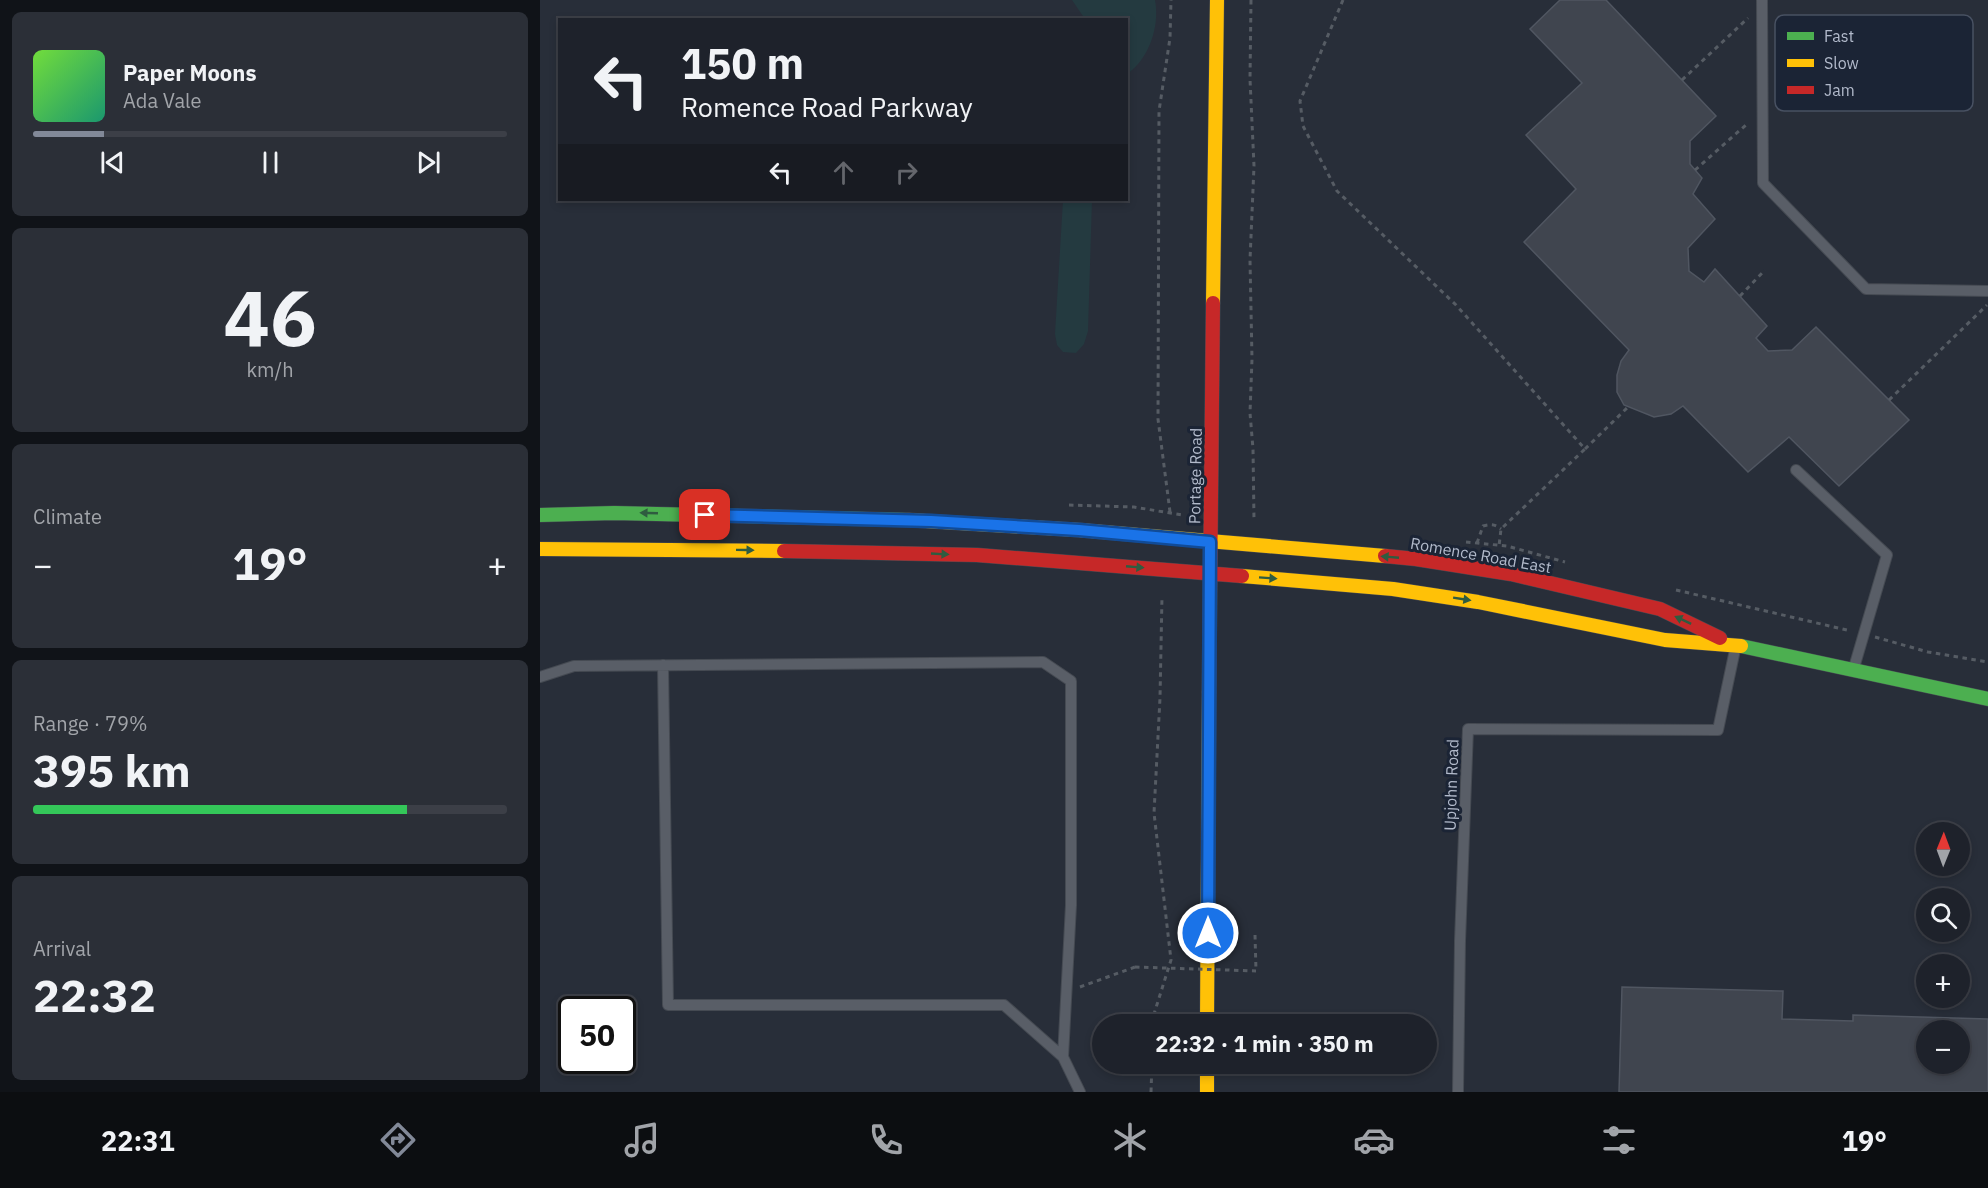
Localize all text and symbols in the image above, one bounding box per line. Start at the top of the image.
legend [1775,15,1973,111]
text: Fast [1824,26,1854,46]
text: 150 m [681,36,804,91]
icon: left [582,42,660,120]
text: Slow [1824,53,1859,73]
text: Paper Moons [123,58,256,87]
text: Jam [1824,80,1855,100]
text: Ada Vale [123,87,202,114]
text: Romence Road Parkway [681,89,973,124]
icon: previous [96,146,129,179]
icon: pause [254,146,287,179]
icon: next [412,146,445,179]
icon: left [764,156,797,189]
icon: ahead [827,156,860,189]
icon: right [890,156,923,189]
text: 46 [223,266,317,367]
text: km/h [246,356,294,383]
street label: Portage Road [1184,428,1206,524]
pin [679,489,730,540]
icon: arrive [688,498,721,531]
text: Climate [33,503,102,530]
one-way arrow [639,509,658,518]
street label: Romence Road East [1409,533,1553,577]
text: 19° [232,534,308,592]
text: − [33,543,53,586]
text: + [487,543,507,586]
one-way arrow [736,545,755,555]
one-way arrow [931,549,950,558]
one-way arrow [1381,552,1400,562]
one-way arrow [1125,562,1144,572]
one-way arrow [1259,573,1278,583]
one-way arrow [1453,595,1472,604]
one-way arrow [1674,616,1691,625]
text: Range · 79% [33,710,148,737]
street label: Upjohn Road [1439,739,1463,831]
text: 395 km [33,741,191,799]
north arrow [1916,822,1970,876]
map controls [1916,822,1970,1074]
button: search [1916,888,1970,942]
position arrow [1176,901,1240,965]
text: Arrival [33,935,91,962]
button: + [1916,954,1970,1008]
text: 22:32 [33,966,156,1024]
speed limit sign: 50 [558,996,636,1074]
button: − [1916,1020,1970,1074]
text: 22:32 · 1 min · 350 m [1155,1029,1374,1058]
icon: directions [377,1119,419,1161]
icon: music [621,1119,663,1161]
icon: phone [865,1119,907,1161]
icon: climate [1109,1119,1151,1161]
icon: car [1353,1119,1395,1161]
icon: filters [1598,1119,1640,1161]
text: 22:31 [101,1123,175,1158]
text: 19° [1842,1123,1887,1158]

